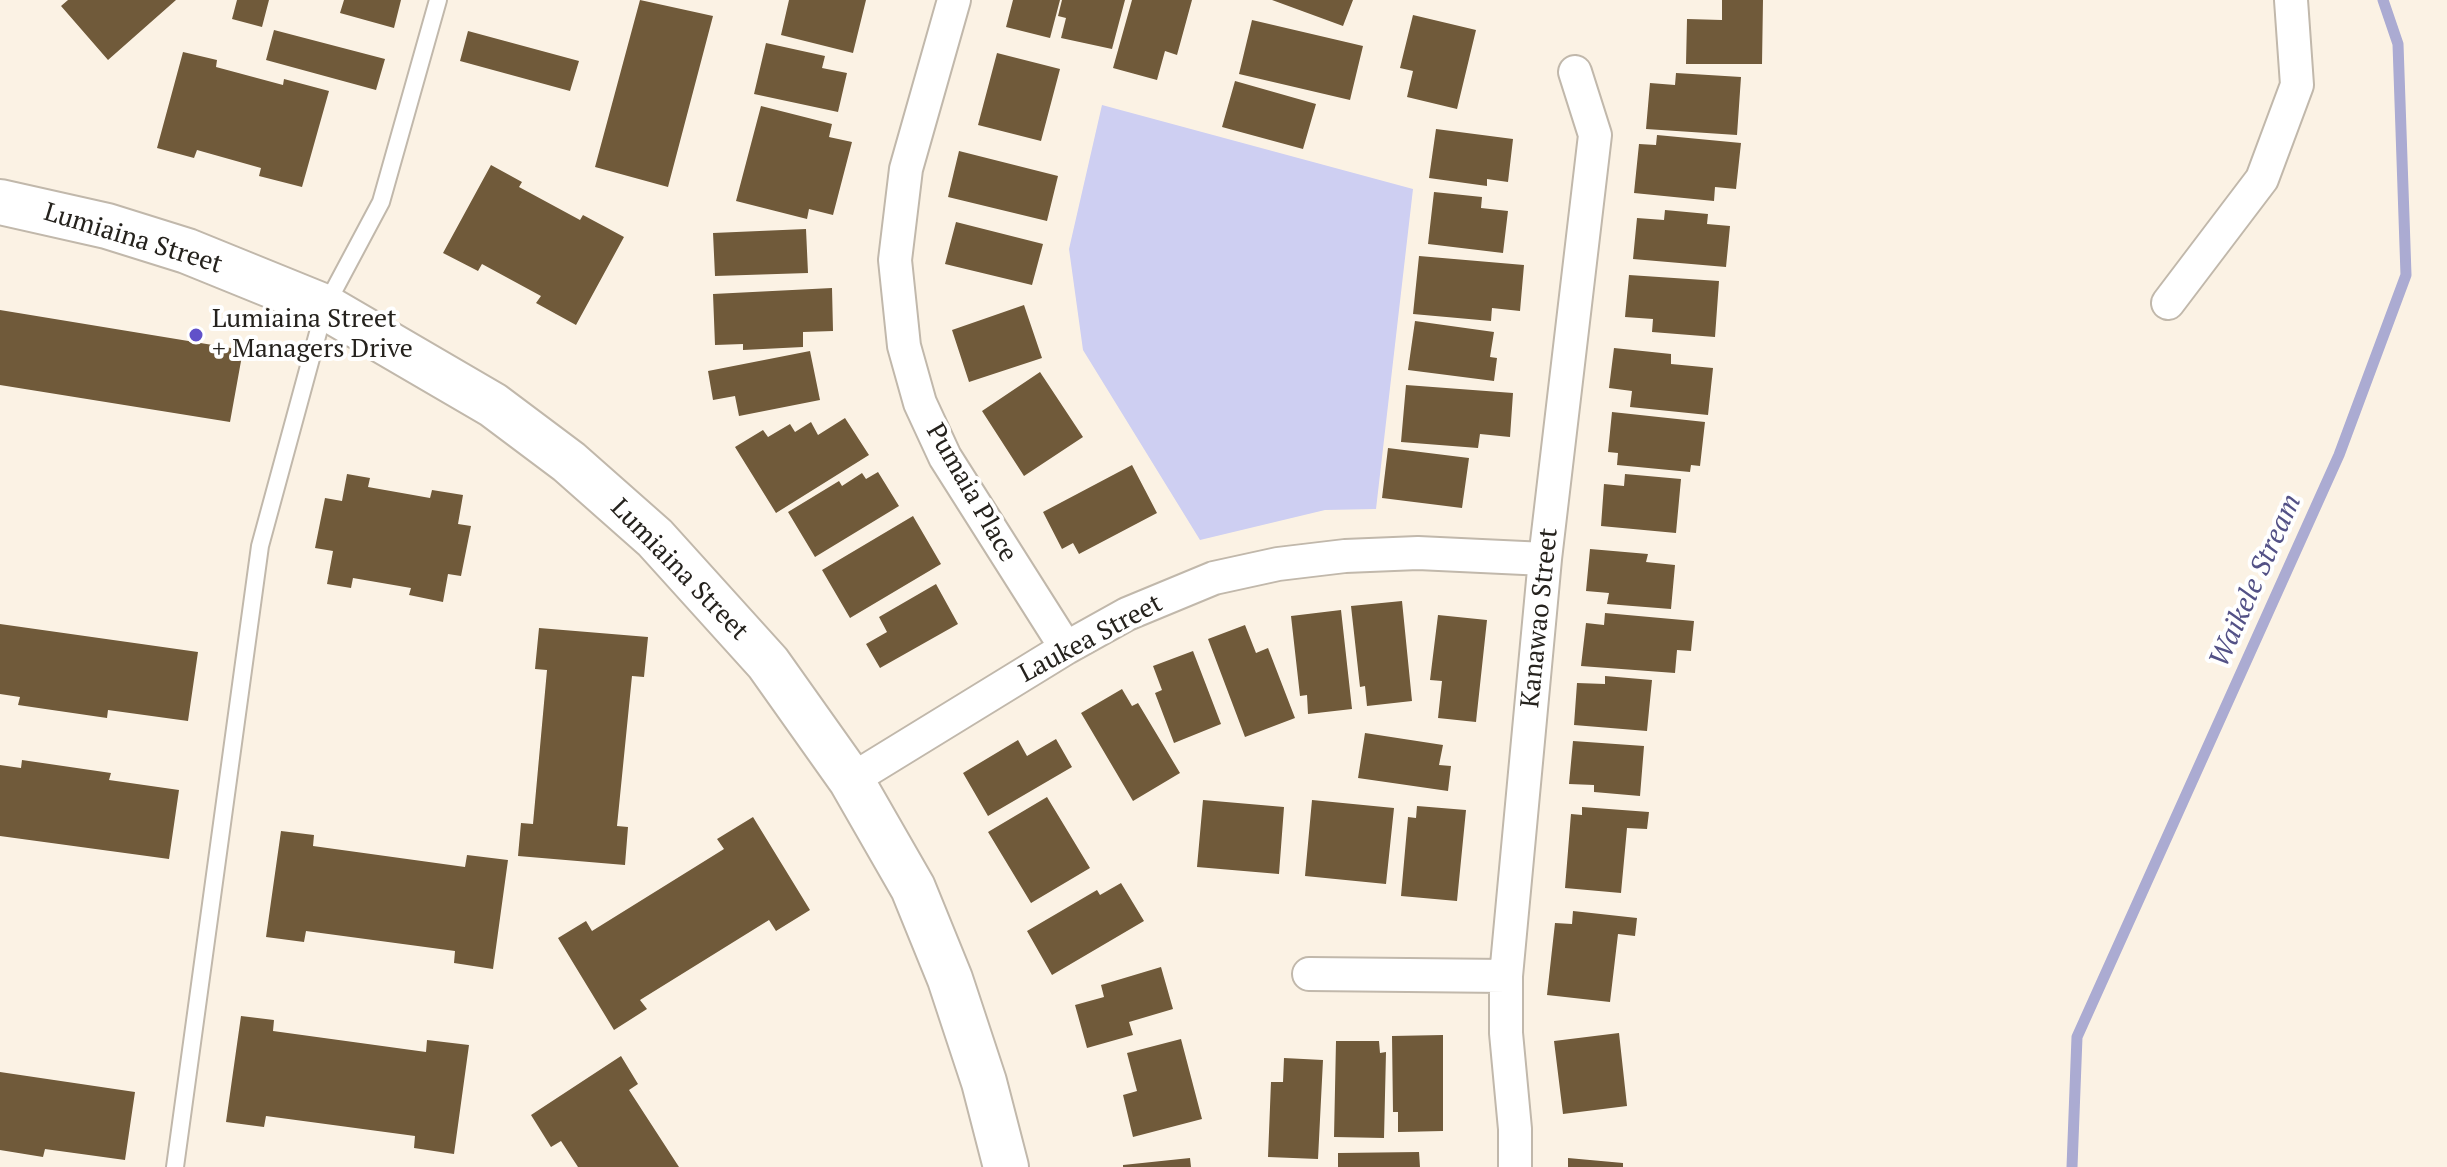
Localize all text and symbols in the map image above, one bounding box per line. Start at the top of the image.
street label: Lumiaina Street [40,197,226,281]
place label: Lumiaina Street + Managers Drive [212,304,413,366]
marker: Lumiaina Street + Managers Drive [187,326,205,344]
street label: Pumaia Place [919,418,1023,568]
water label: Waikele Stream [2203,489,2309,673]
street label: Lumiaina Street [604,493,754,647]
street label: Kanawao Street [1515,527,1565,709]
street label: Laukea Street [1014,588,1168,690]

